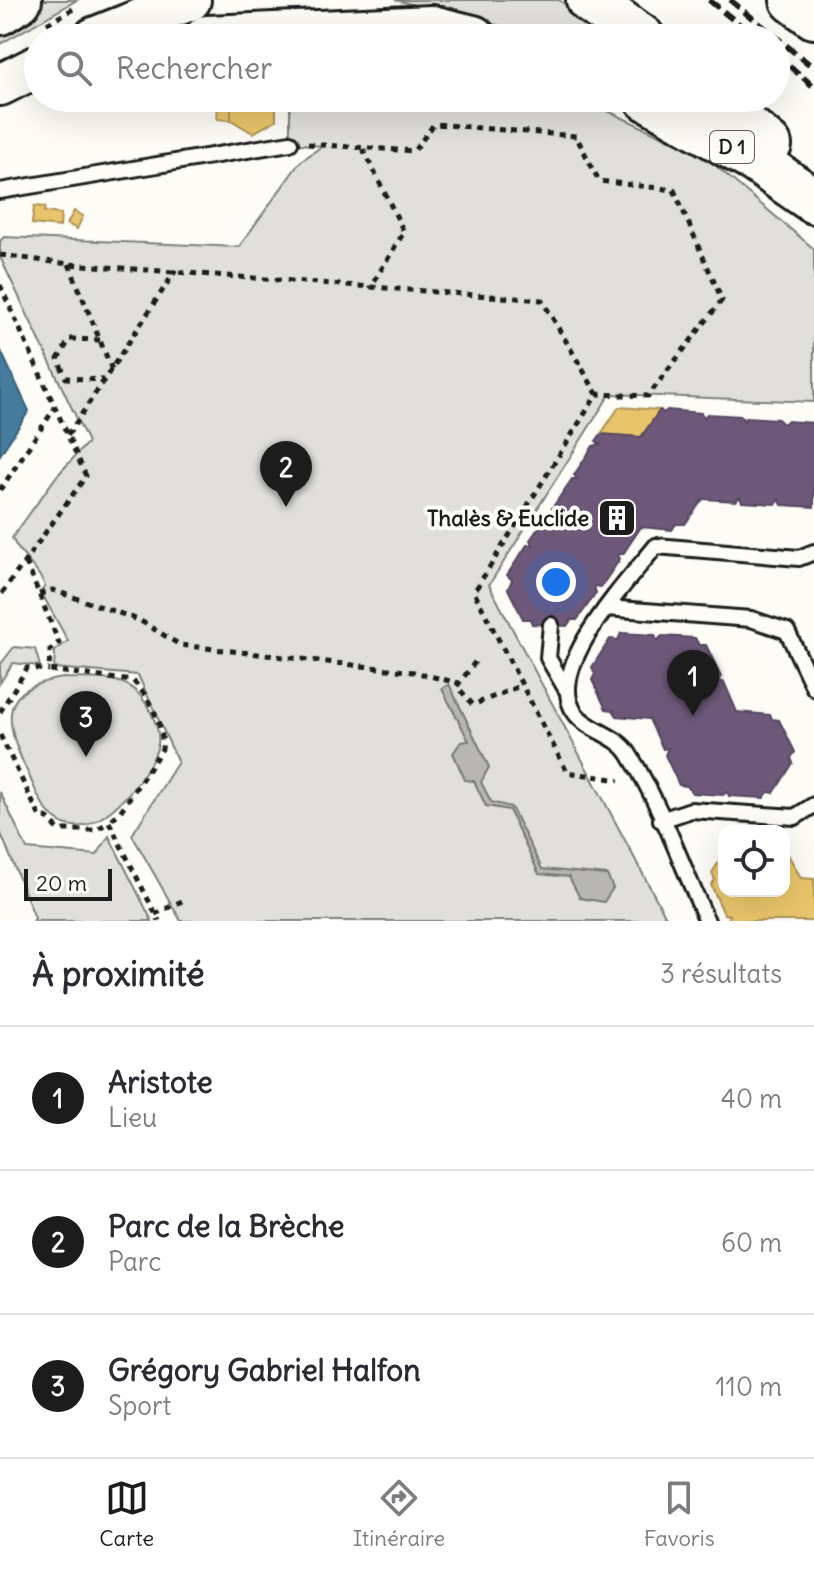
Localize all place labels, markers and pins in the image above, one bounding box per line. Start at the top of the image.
pin: 2 [260,441,312,507]
building icon: Thalès & Euclide [596,497,638,539]
place label: Thalès & Euclide [427,504,589,532]
pin: 1 [667,650,719,716]
pin: 3 [60,691,112,757]

